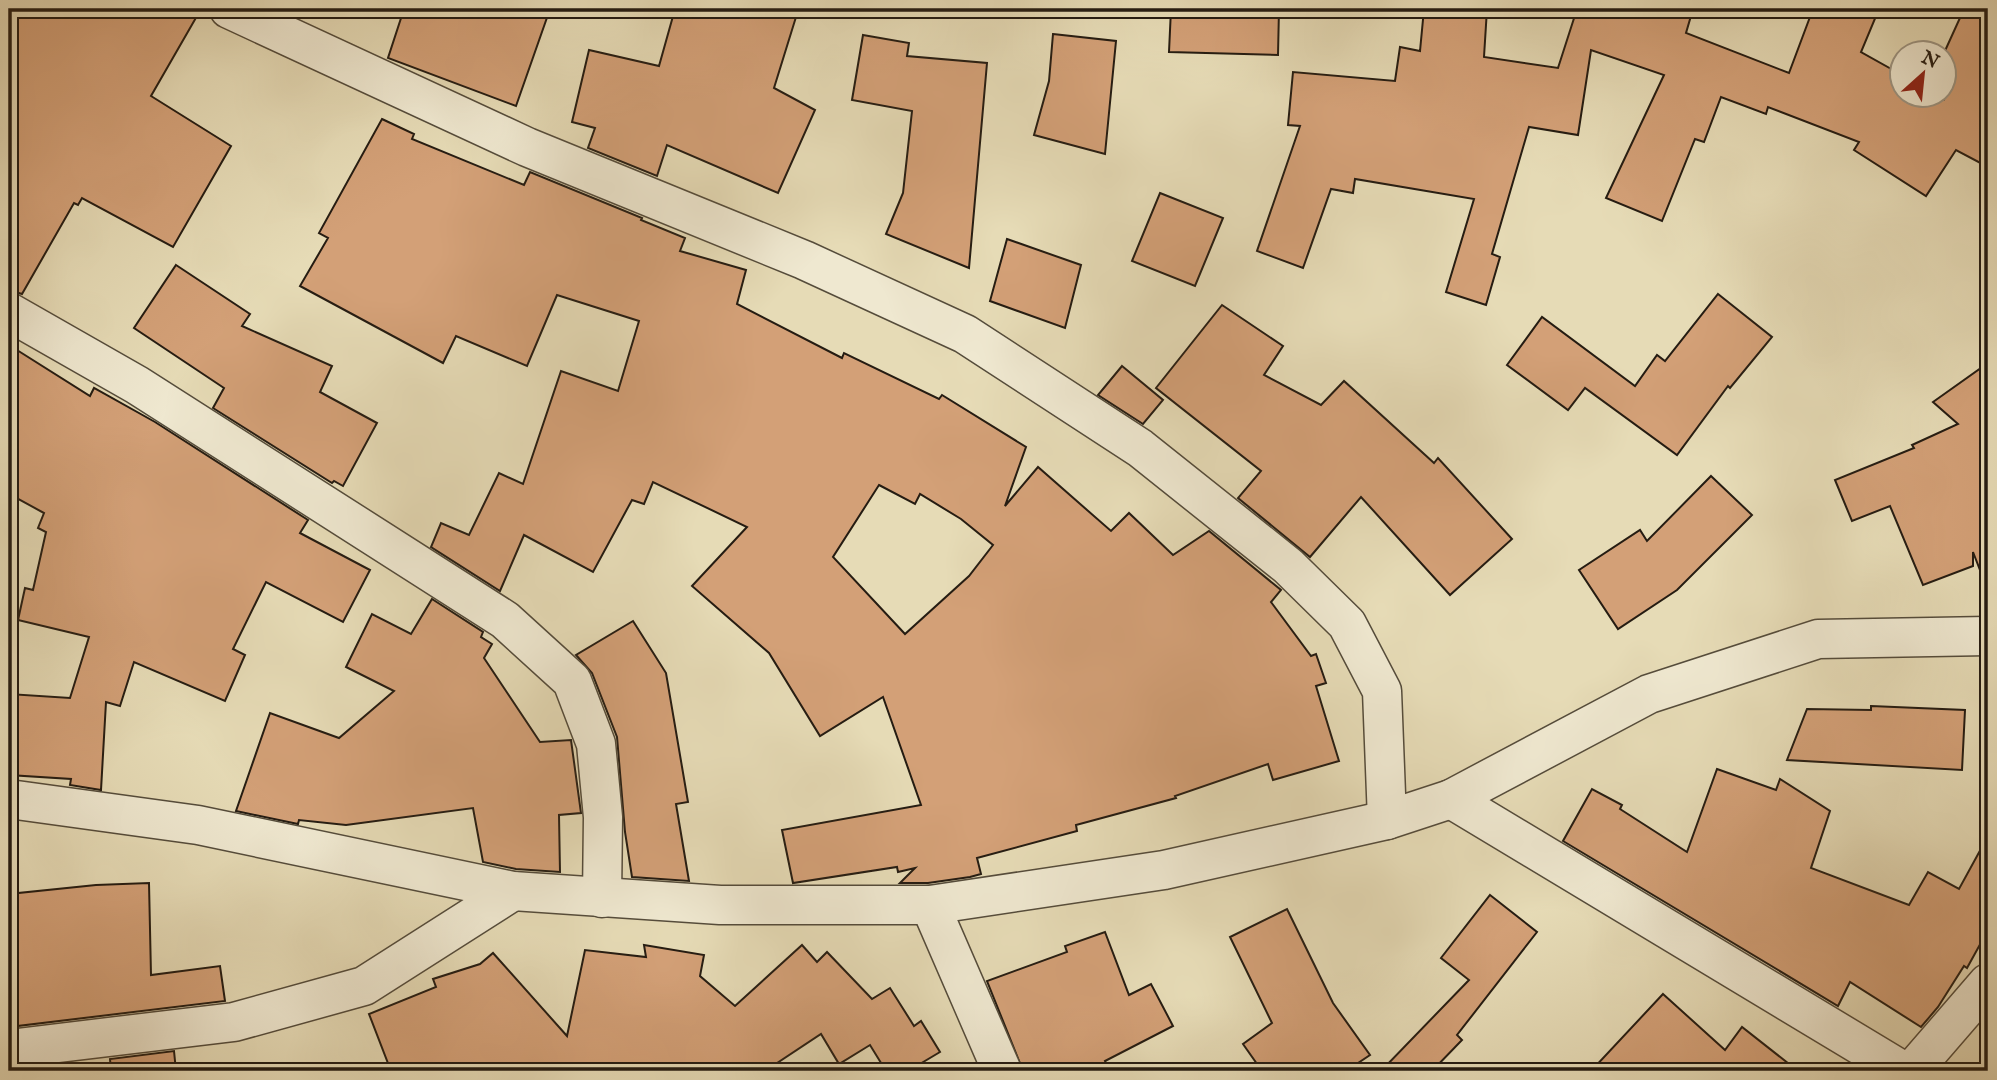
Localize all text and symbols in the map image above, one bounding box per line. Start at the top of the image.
north arrow [1888,38,1958,108]
text: N [1916,46,1943,75]

